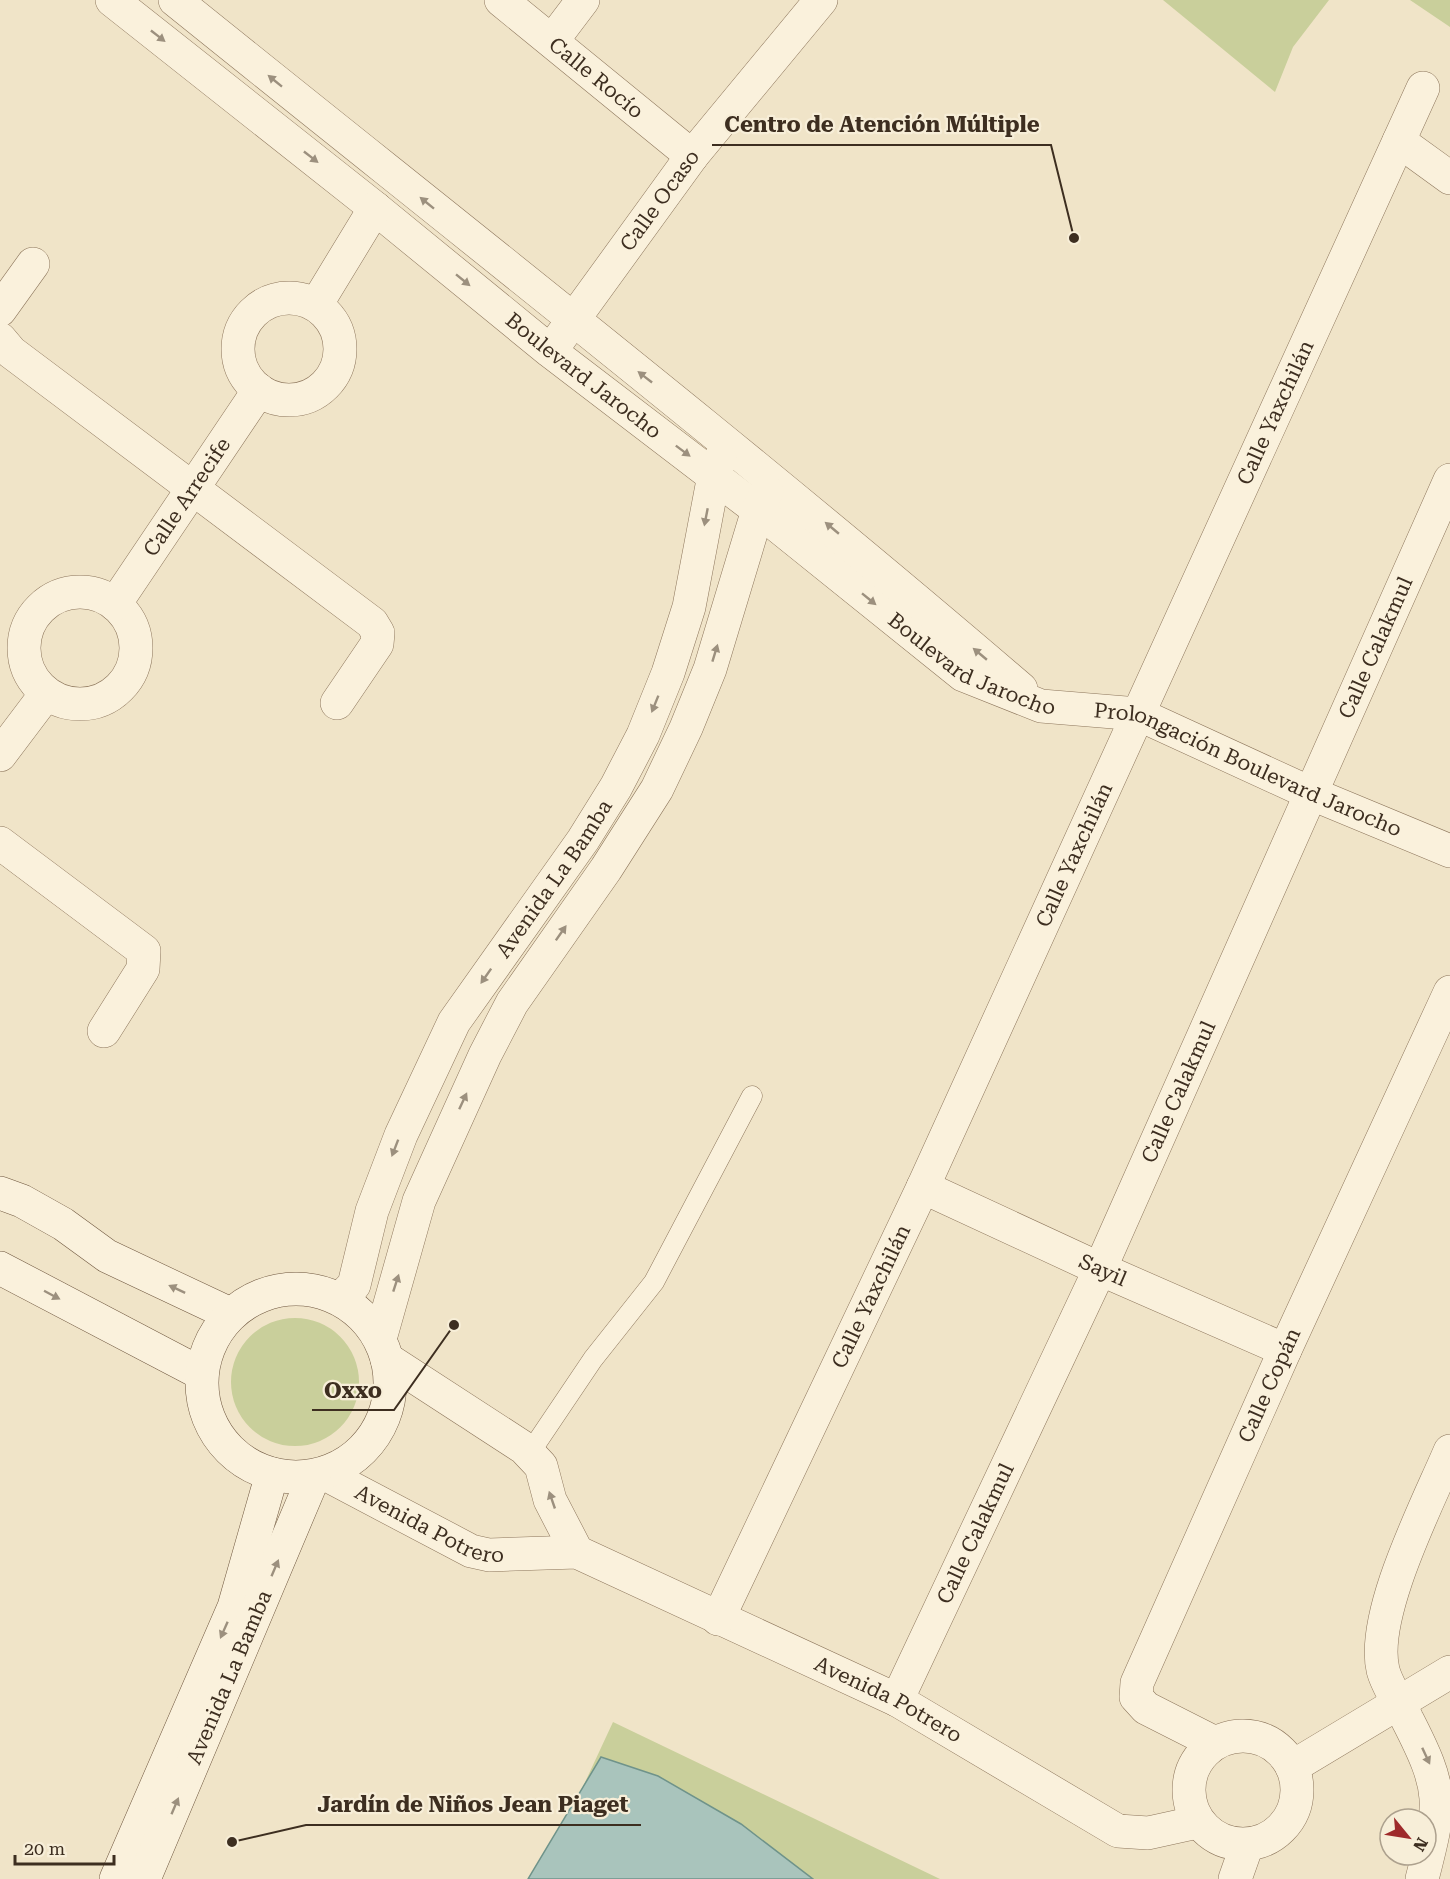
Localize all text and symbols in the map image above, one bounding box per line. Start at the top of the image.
one-way arrow [150,30,166,43]
street label: Calle Rocío [544,32,648,123]
one-way arrow [267,74,283,87]
callout: Centro de Atención Múltiple [712,105,1051,145]
text: Centro de Atención Múltiple [724,112,1040,137]
street label: Calle Ocaso [615,145,704,256]
one-way arrow [303,151,319,164]
one-way arrow [420,197,435,210]
one-way arrow [455,273,471,286]
street label: Boulevard Jarocho [501,308,666,444]
street label: Calle Yaxchilán [1232,336,1319,489]
one-way arrow [637,371,653,383]
street label: Calle Arrecife [139,433,235,561]
one-way arrow [675,445,690,457]
one-way arrow [701,508,710,527]
one-way arrow [825,522,840,535]
street label: Calle Calakmul [1334,573,1418,722]
one-way arrow [861,593,877,606]
street label: Boulevard Jarocho [883,608,1056,719]
one-way arrow [711,644,720,662]
one-way arrow [973,648,988,661]
one-way arrow [650,696,660,714]
street label: Prolongación Boulevard Jarocho [1093,698,1405,842]
street label: Calle Yaxchilán [1031,779,1117,931]
street label: Avenida La Bamba [491,795,617,962]
one-way arrow [555,925,567,941]
one-way arrow [481,968,492,984]
street label: Calle Calakmul [1137,1017,1221,1167]
one-way arrow [459,1092,468,1109]
one-way arrow [390,1139,400,1157]
street label: Calle Yaxchilán [827,1220,916,1372]
street label: Sayil [1075,1249,1131,1291]
one-way arrow [392,1274,402,1292]
one-way arrow [168,1284,186,1294]
one-way arrow [43,1289,61,1299]
street label: Calle Copán [1233,1324,1306,1446]
callout: Oxxo [312,1370,394,1410]
text: Oxxo [324,1378,382,1403]
street label: Calle Calakmul [932,1459,1019,1608]
street label: Avenida Potrero [351,1480,504,1567]
one-way arrow [546,1491,556,1509]
one-way arrow [271,1559,280,1577]
street label: Avenida La Bamba [182,1586,277,1768]
one-way arrow [220,1622,229,1639]
street label: Avenida Potrero [811,1652,966,1748]
one-way arrow [1421,1747,1430,1764]
callout: Jardín de Niños Jean Piaget [306,1785,641,1825]
text: Jardín de Niños Jean Piaget [318,1792,628,1817]
one-way arrow [170,1796,180,1814]
north arrow [1378,1807,1438,1867]
scale bar [15,1828,114,1866]
text: N [1409,1834,1432,1854]
text: 20 m [24,1838,65,1859]

